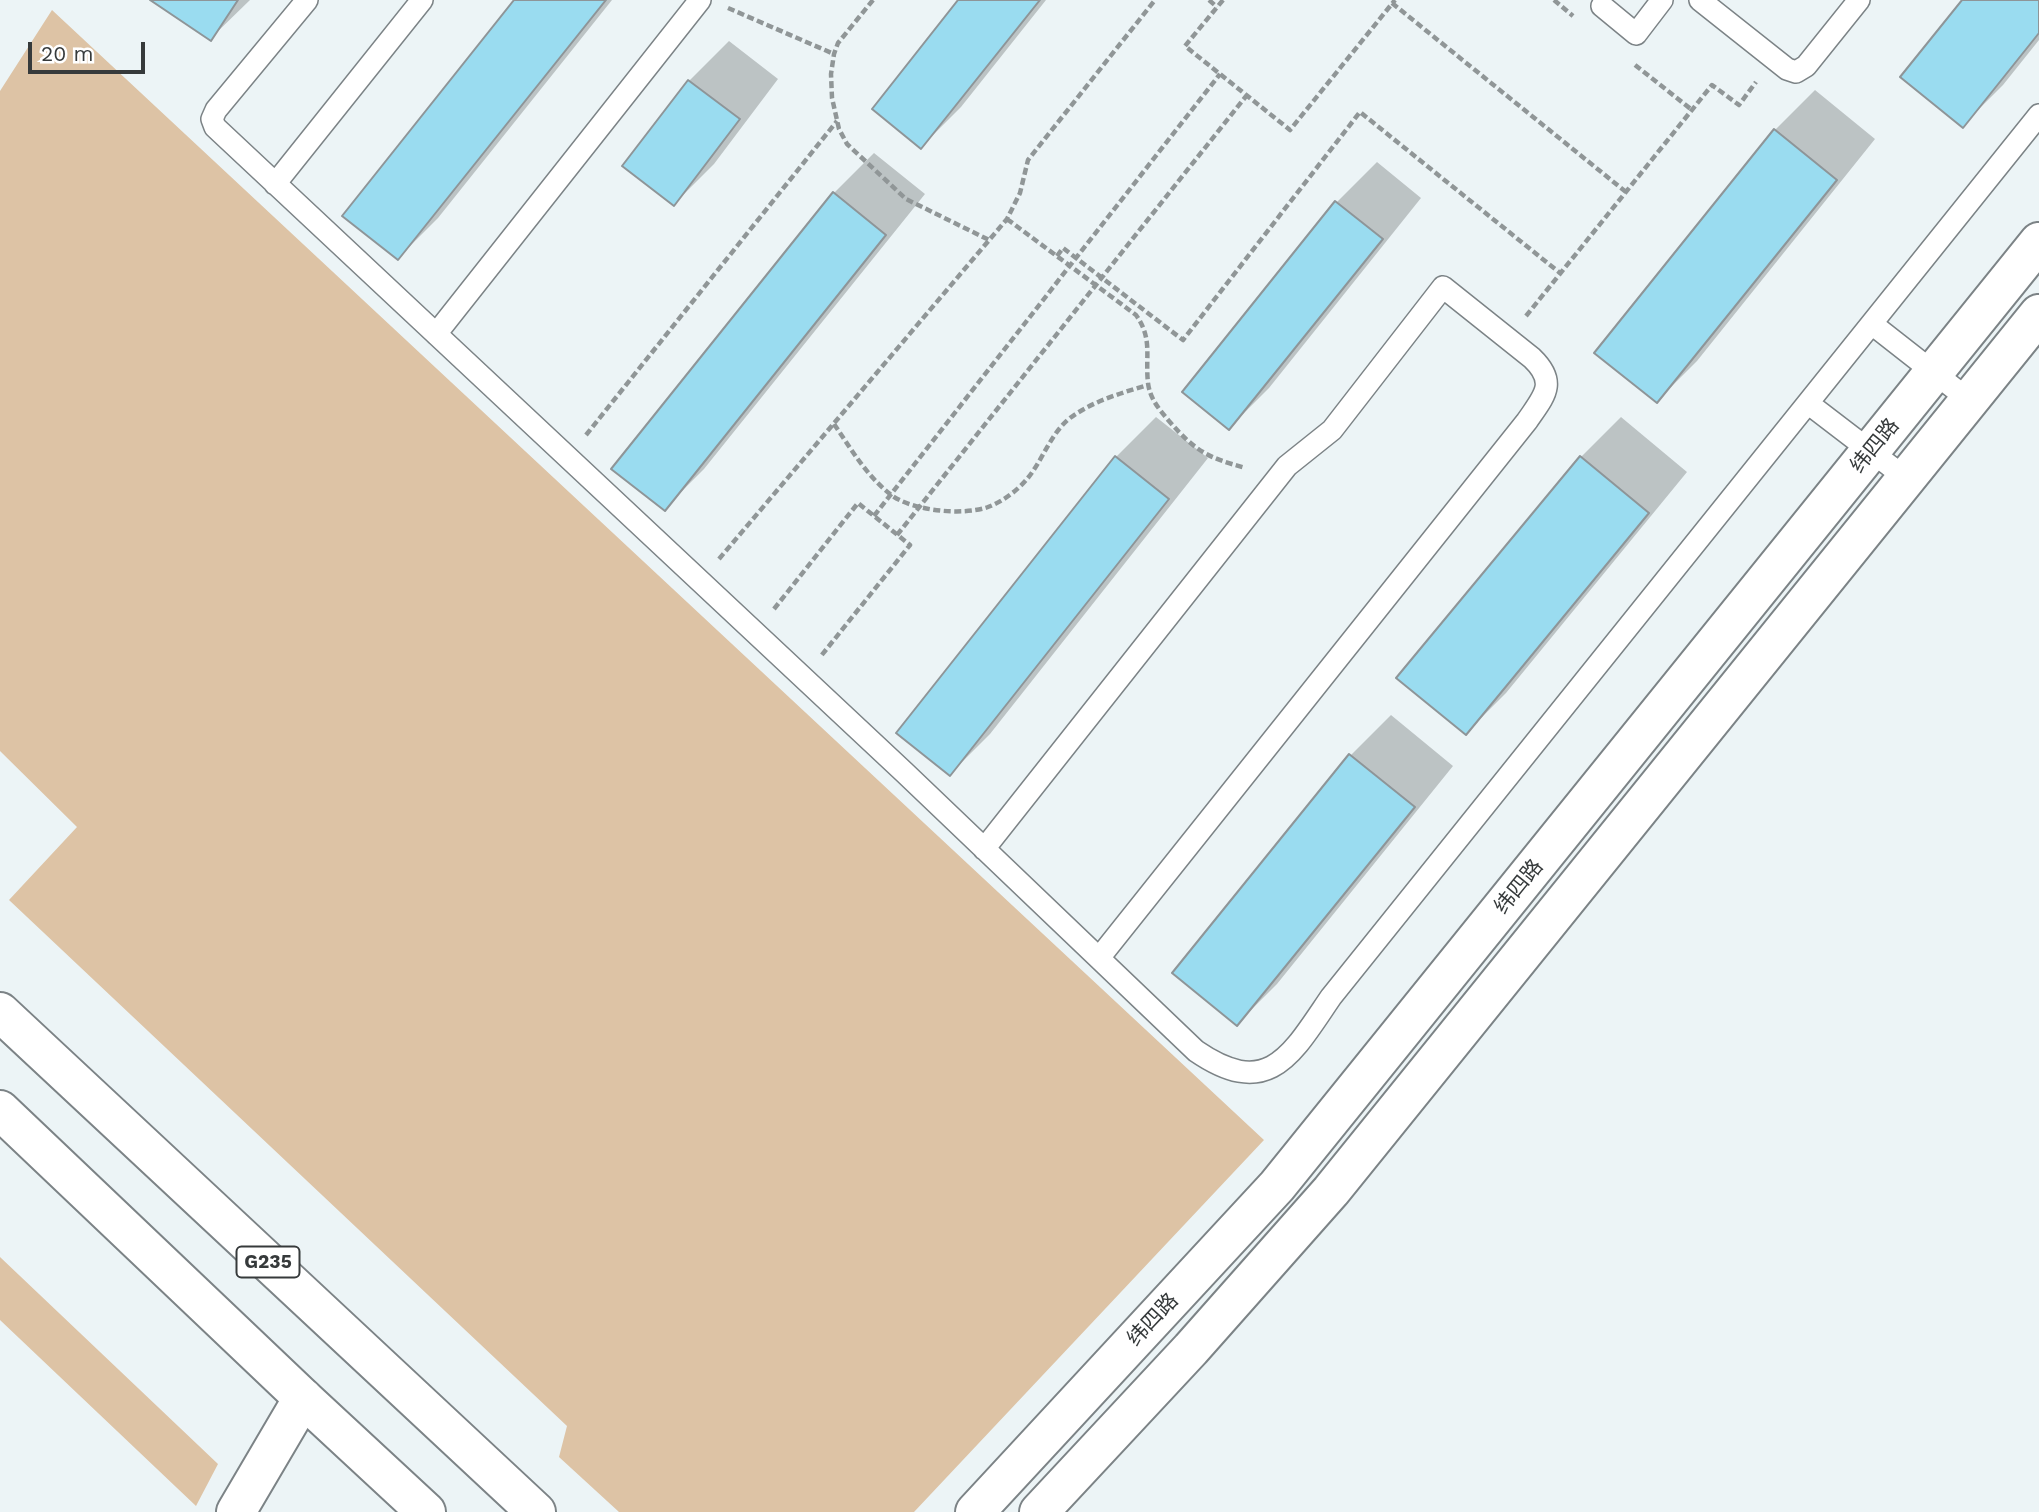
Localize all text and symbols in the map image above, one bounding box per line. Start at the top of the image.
scale bar [32,28,149,72]
text: 20 m [41,41,93,66]
street label: 纬四路 [1845,414,1905,478]
street label: 纬四路 [1489,855,1549,919]
road number: G235 [236,1246,300,1278]
street label: 纬四路 [1122,1288,1184,1352]

